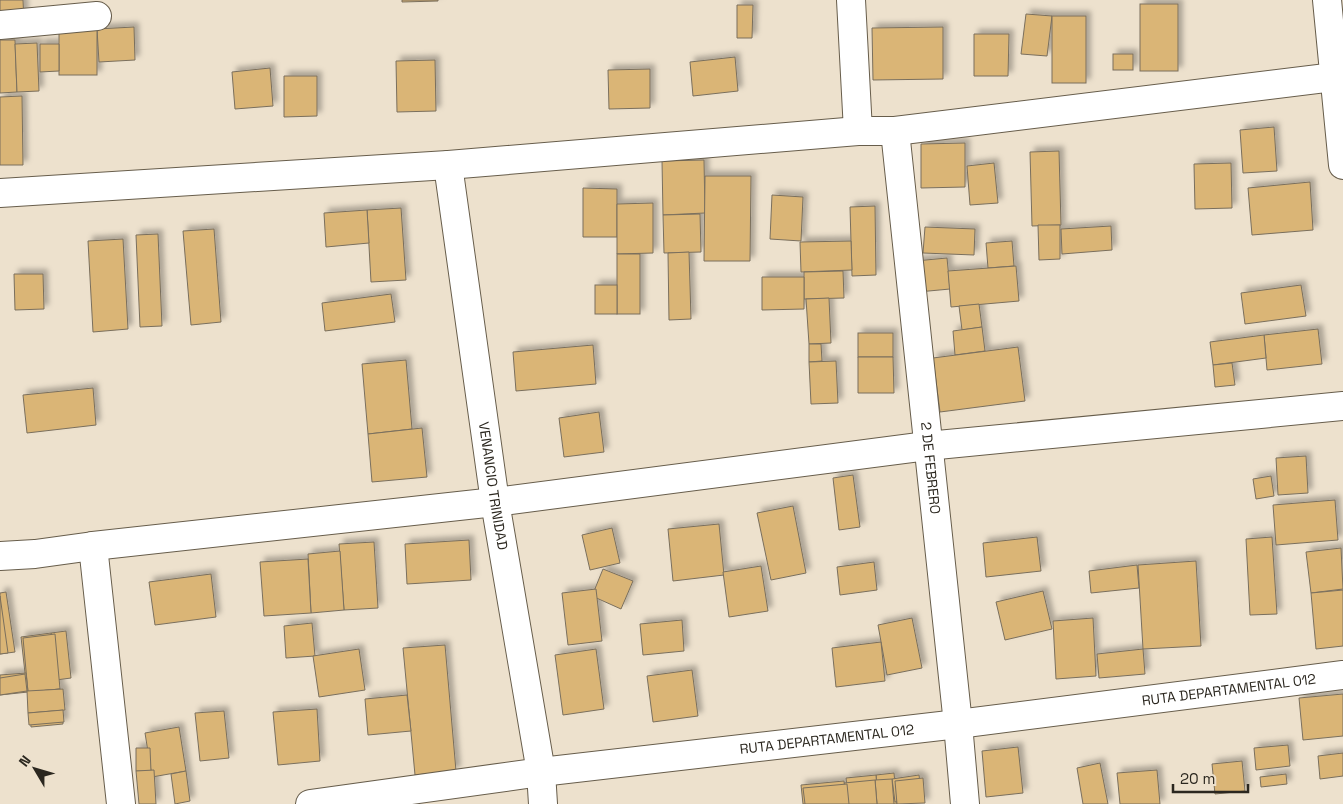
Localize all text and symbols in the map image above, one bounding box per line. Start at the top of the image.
street label: VENANCIO TRINIDAD [475,421,512,551]
street label: 2 DE FEBRERO [917,421,945,515]
street label: RUTA DEPARTAMENTAL 012 [1141,670,1317,710]
street label: RUTA DEPARTAMENTAL 012 [739,720,915,758]
north arrow [10,744,60,794]
text: N [15,752,35,770]
scale bar [1173,762,1248,794]
text: 20 m [1180,769,1215,788]

